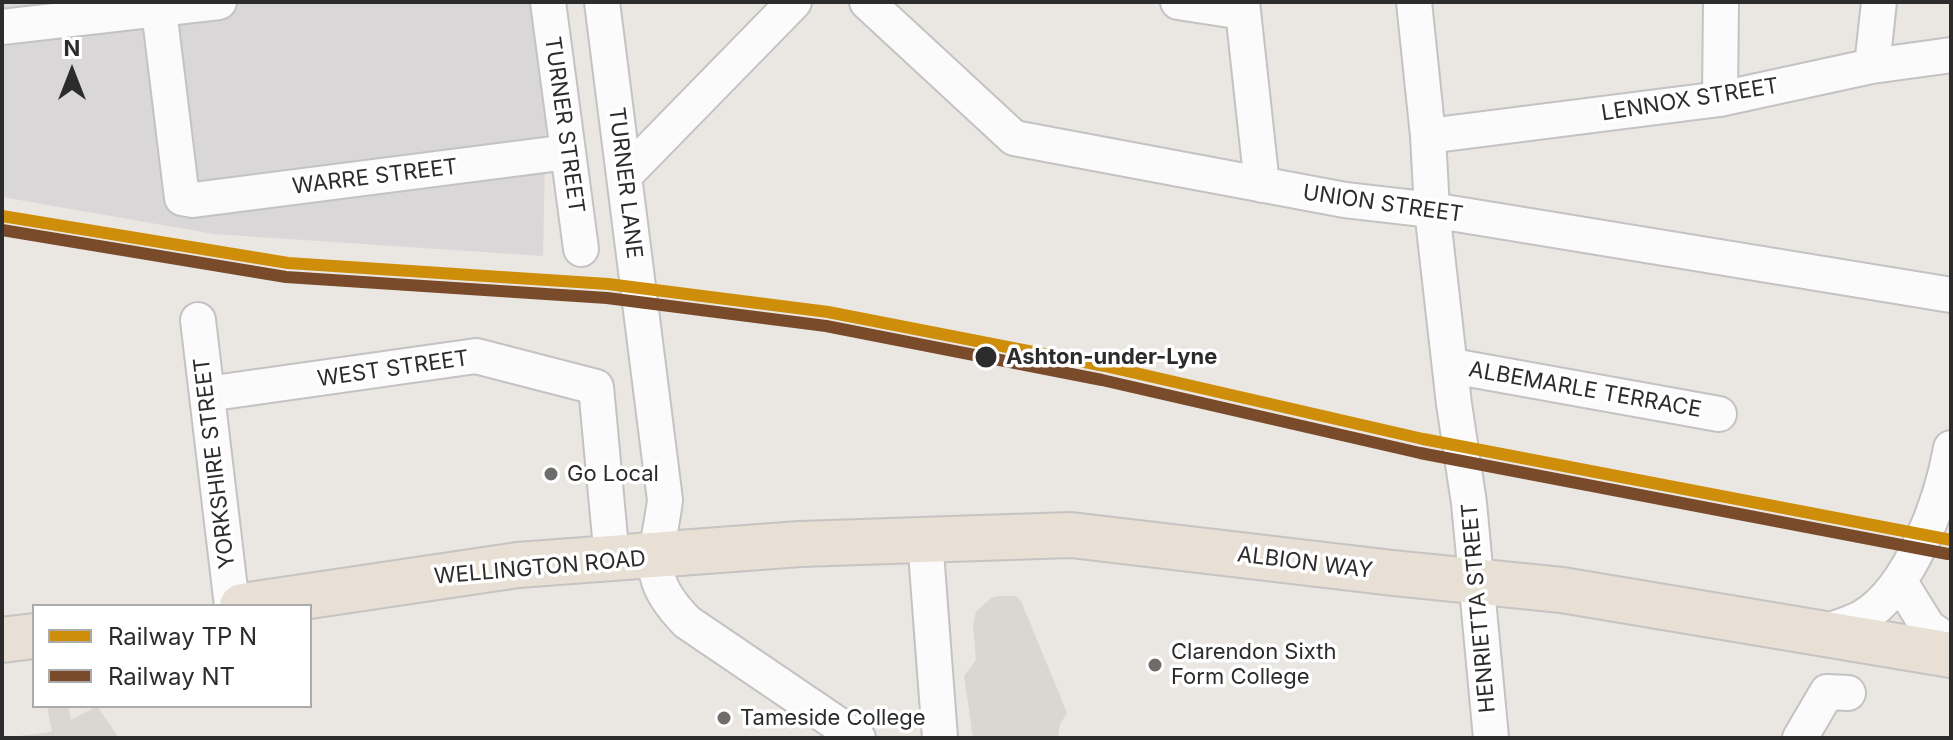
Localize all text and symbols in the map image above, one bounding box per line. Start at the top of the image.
north arrow [32,32,112,112]
text: N [64,35,80,61]
street label: TURNER STREET [539,35,589,215]
street label: LENNOX STREET [1599,73,1781,127]
street label: TURNER LANE [603,106,647,260]
street label: WARRE STREET [291,154,459,200]
street label: UNION STREET [1301,180,1465,228]
marker: Ashton-under-Lyne [973,344,999,370]
place label: Ashton-under-Lyne [1006,344,1217,370]
street label: WEST STREET [316,345,470,393]
street label: YORKSHIRE STREET [189,356,241,570]
street label: ALBEMARLE TERRACE [1467,357,1703,423]
place label: Go Local [567,461,659,487]
marker: Go Local [542,465,560,483]
street label: HENRIETTA STREET [1457,502,1501,714]
street label: ALBION WAY [1236,542,1374,584]
street label: WELLINGTON ROAD [433,546,647,590]
legend [32,604,312,708]
text: Railway TP N [108,622,257,651]
place label: Clarendon Sixth Form College [1171,639,1336,690]
marker: Clarendon Sixth Form College [1146,656,1164,674]
text: Railway NT [108,662,235,691]
place label: Tameside College [740,705,926,731]
marker: Tameside College [715,709,733,727]

